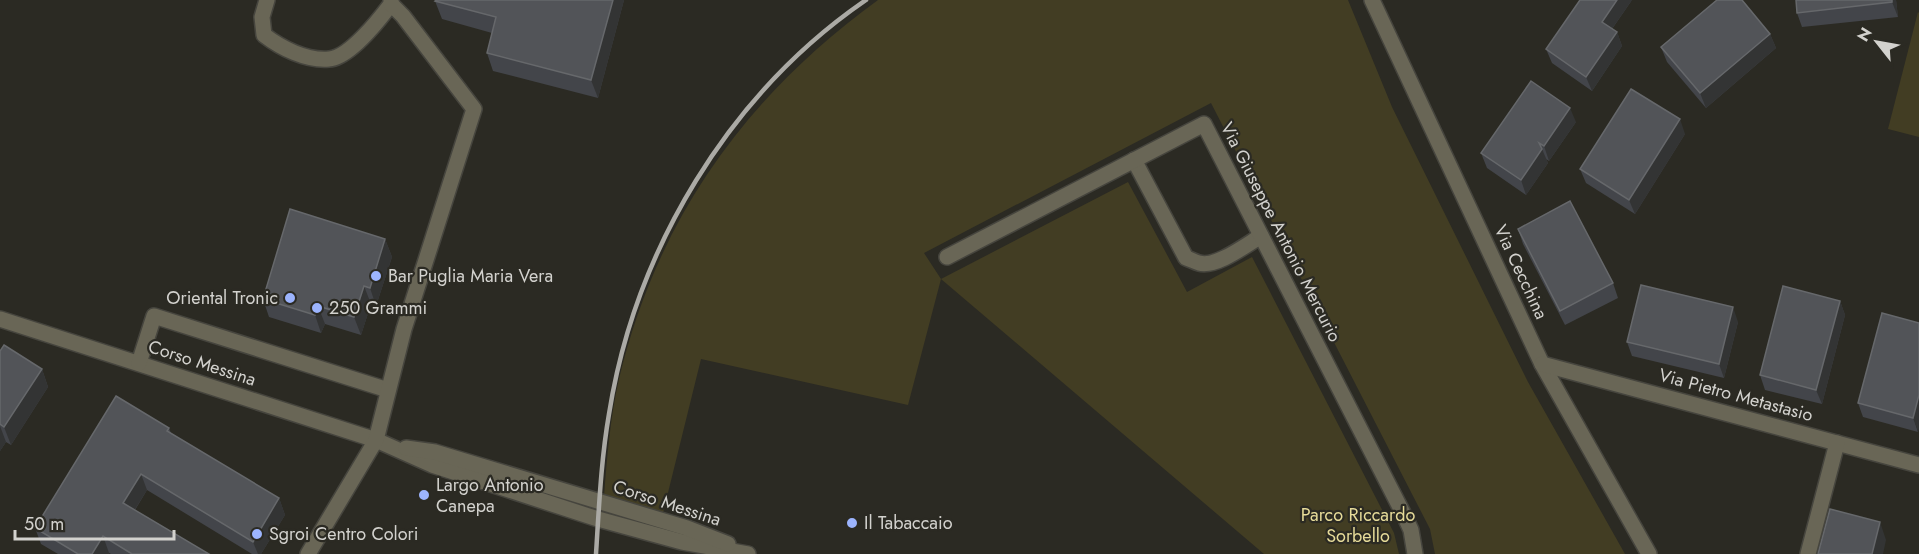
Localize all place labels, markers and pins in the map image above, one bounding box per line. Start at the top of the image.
place label: Bar Puglia Maria Vera [388,263,553,289]
marker: Bar Puglia Maria Vera [369,269,383,283]
place label: Oriental Tronic [166,285,278,311]
marker: Oriental Tronic [283,291,297,305]
place label: 250 Grammi [329,295,427,321]
marker: 250 Grammi [310,301,324,315]
place label: Largo Antonio Canepa [436,472,544,519]
marker: Largo Antonio Canepa [417,488,431,502]
place label: Il Tabaccaio [864,510,953,536]
marker: Il Tabaccaio [845,516,859,530]
place label: Sgroi Centro Colori [269,521,418,547]
marker: Sgroi Centro Colori [250,527,264,541]

